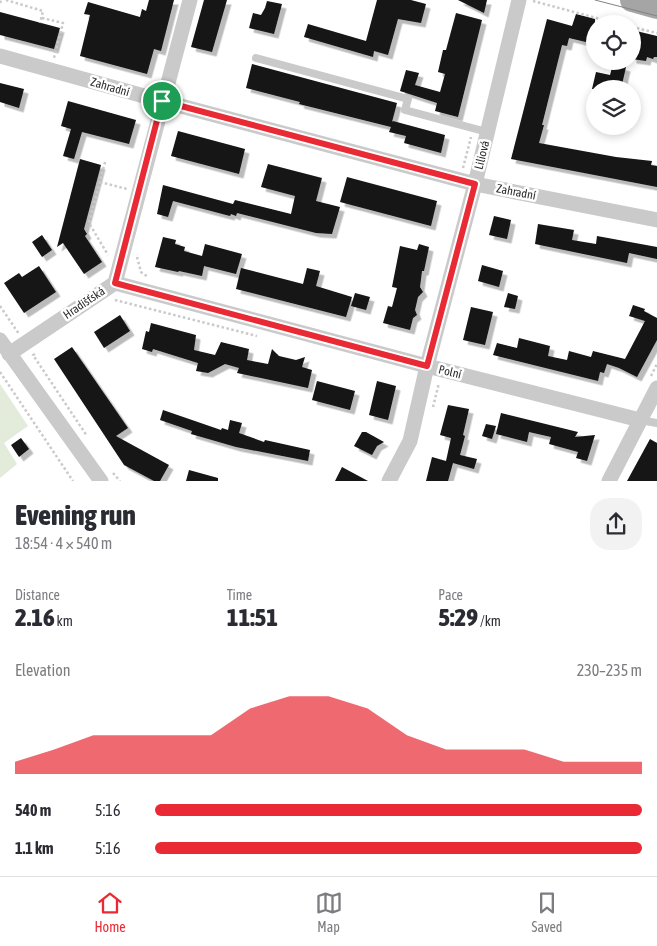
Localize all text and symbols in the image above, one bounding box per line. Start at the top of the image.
map controls [586,15,641,135]
button: locate [586,15,641,70]
street label: Zahradní [89,75,131,99]
pin [141,80,183,122]
button: layers [586,80,641,135]
icon: arrive [148,87,176,115]
street label: Liliová [472,139,492,171]
street label: Zahradní [495,181,537,203]
street label: Hradišťská [61,284,107,322]
street label: Polní [437,362,463,382]
button: share [590,498,642,550]
text: Evening run [15,499,136,531]
text: 18:54 · 4 × 540 m [15,534,112,552]
text: Distance [15,587,60,603]
text: Time [227,587,252,603]
text: Pace [438,587,463,603]
text: 2.16 [15,603,55,631]
text: 11:51 [227,603,278,631]
text: 5:29 [438,603,478,631]
text: km [55,613,73,629]
text: /km [478,613,501,629]
text: Elevation [15,661,70,679]
text: 230–235 m [577,661,642,679]
text: 540 m [15,801,51,819]
text: 5:16 [95,801,120,819]
text: 1.1 km [15,839,54,857]
text: 5:16 [95,839,120,857]
tab: Home [94,889,126,935]
tab: Map [315,889,343,935]
tab: Saved [532,889,562,935]

